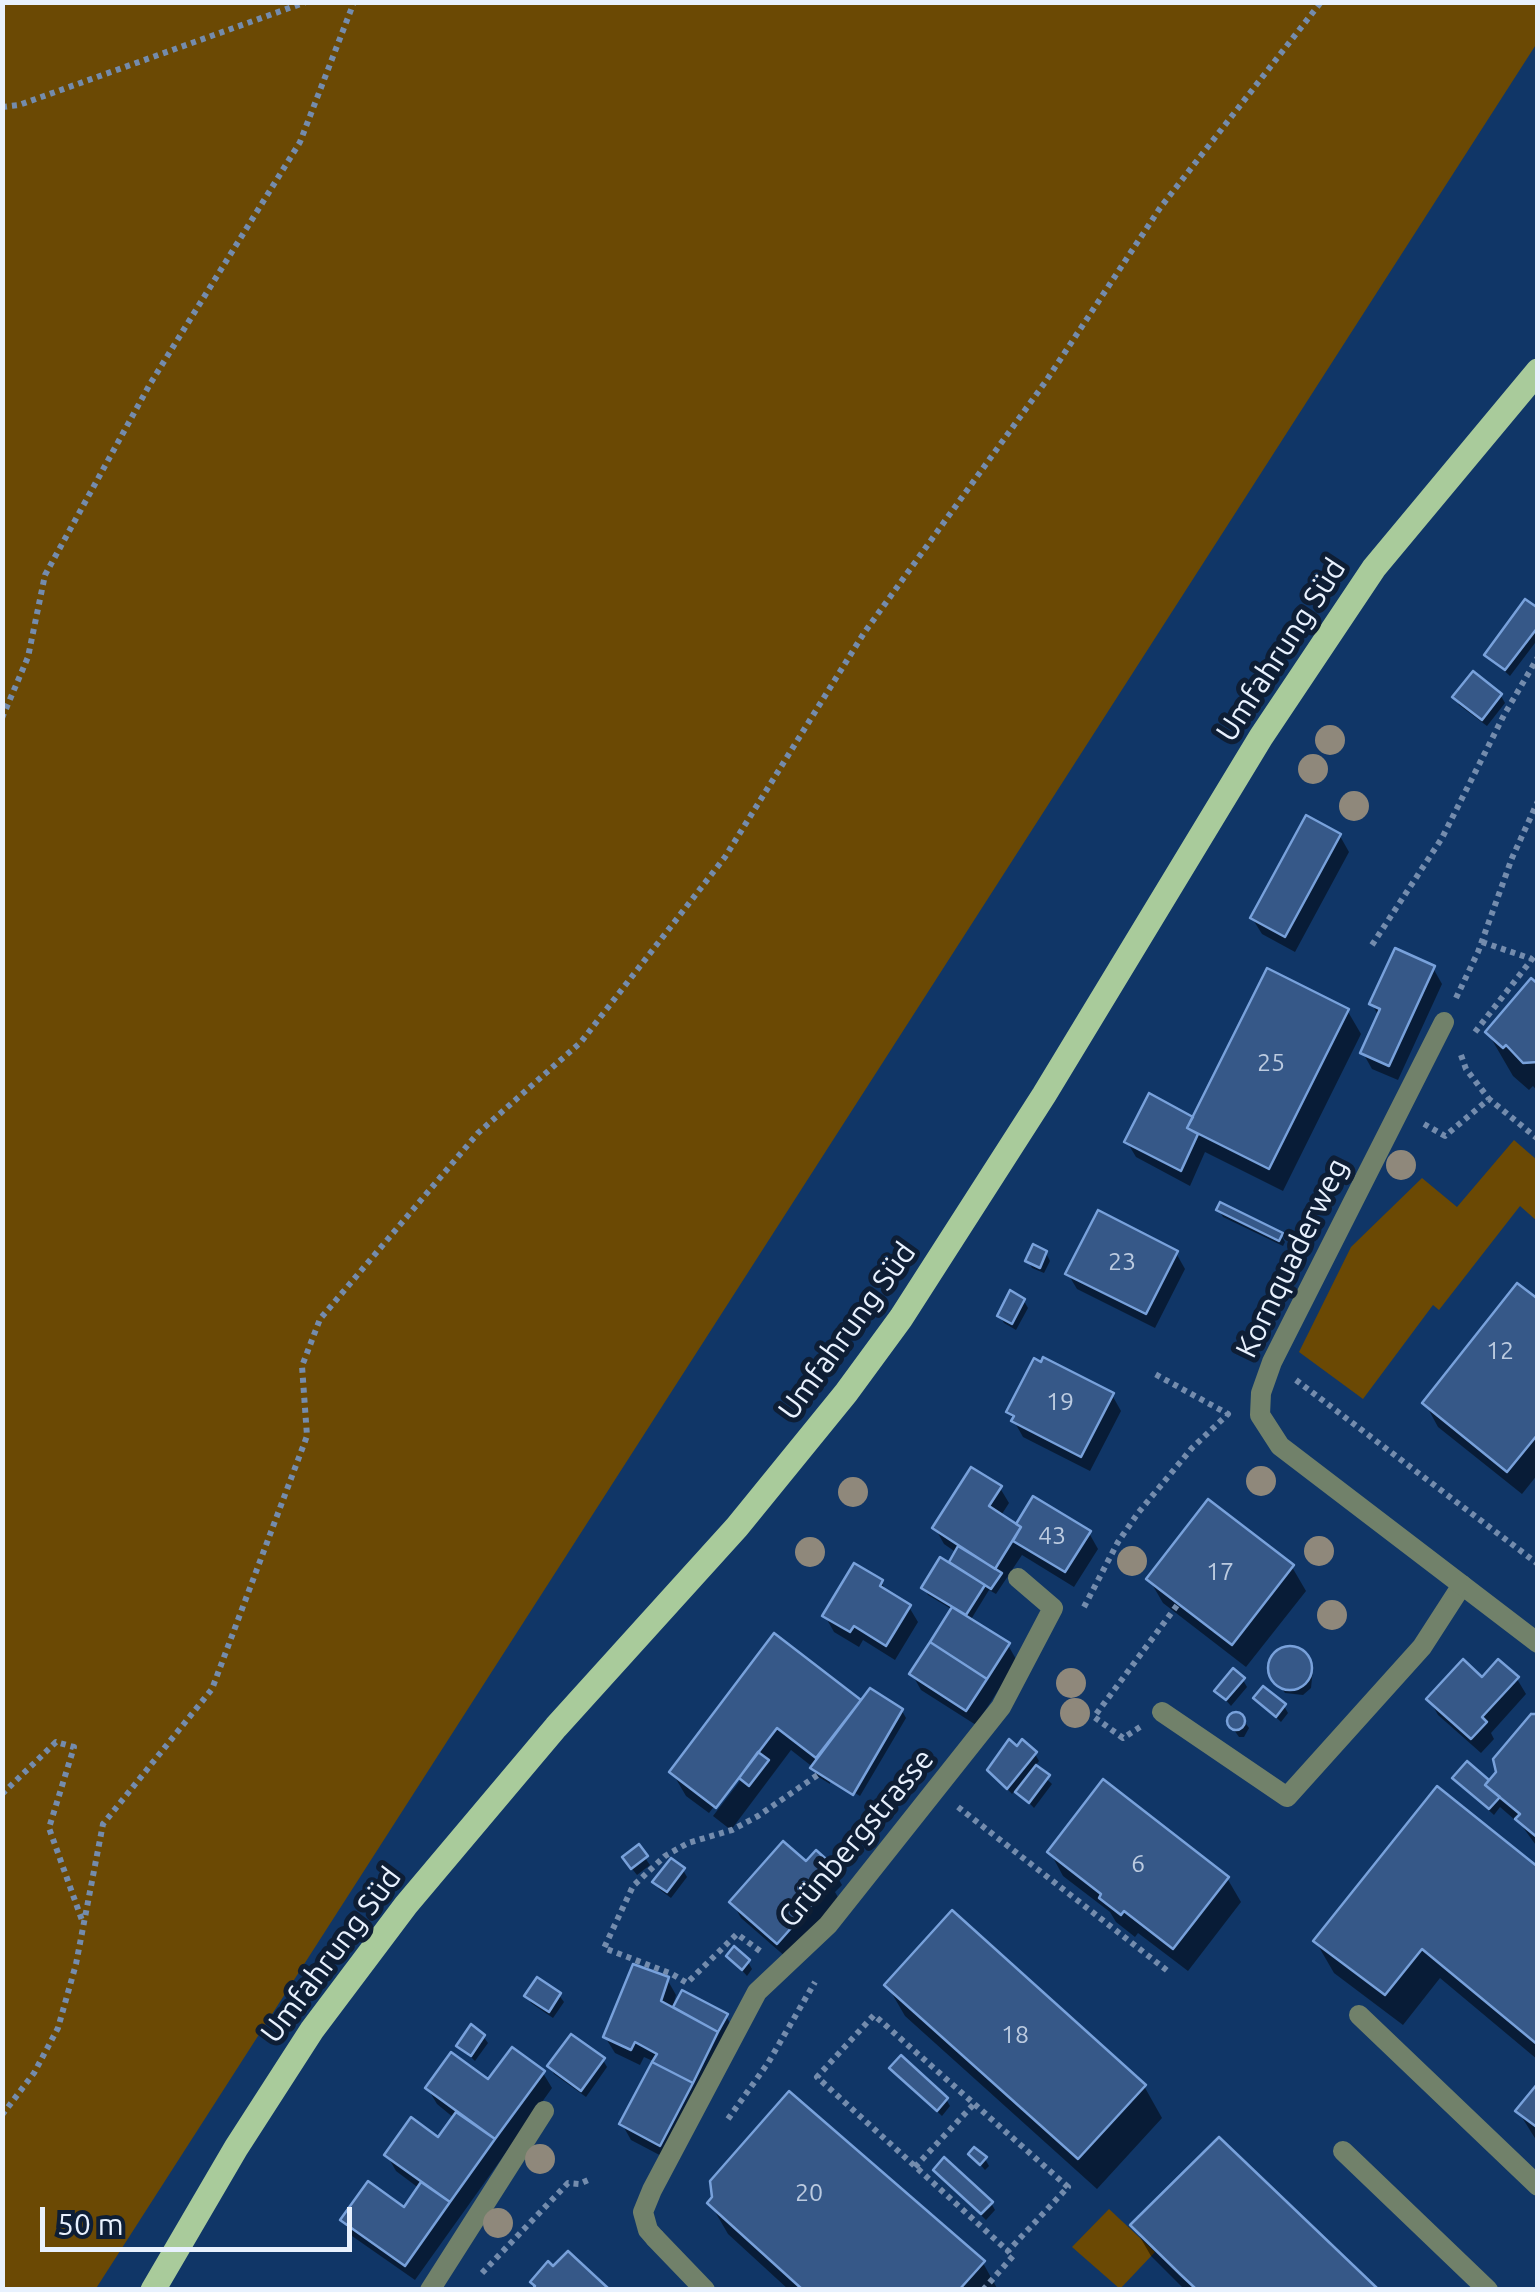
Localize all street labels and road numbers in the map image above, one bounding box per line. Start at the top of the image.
street label: Umfahrung Süd [1209,552,1353,748]
street label: Kornquaderweg [1228,1153,1356,1363]
street label: Umfahrung Süd [771,1235,923,1427]
street label: Grünbergstrasse [771,1741,941,1935]
street label: Umfahrung Süd [253,1860,409,2050]

